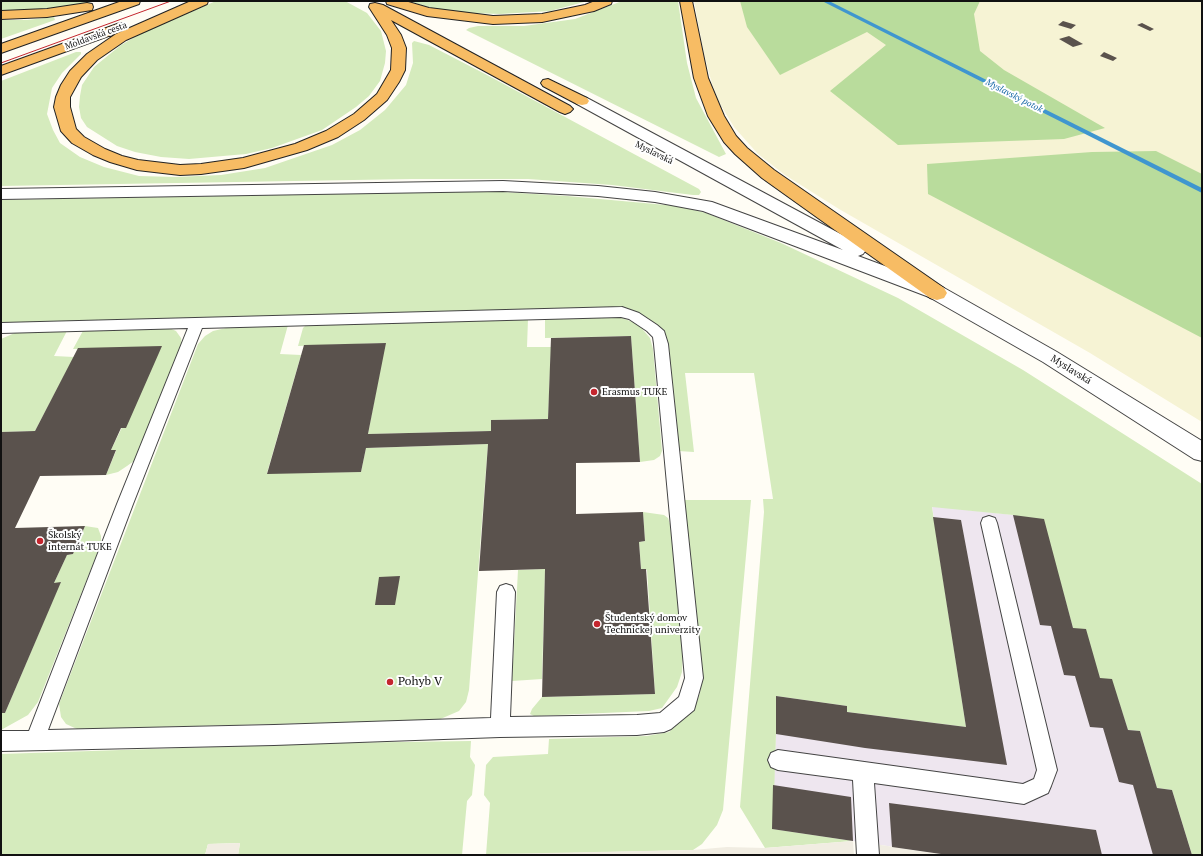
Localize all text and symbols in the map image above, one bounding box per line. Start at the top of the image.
street label: Moldavská cesta [64,20,128,52]
water label: Myslavský potok [984,77,1044,115]
street label: Myslavská [633,139,675,167]
street label: Myslavská [1048,353,1094,387]
place label: Erasmus TUKE [602,386,667,398]
marker: Erasmus TUKE [589,387,599,397]
place label: Školský internát TUKE [48,529,112,552]
marker: Školský internát TUKE [35,536,45,546]
place label: Študentský domov Technickej univerzity [605,612,700,636]
marker: Študentský domov Technickej univerzity [592,619,602,629]
place label: Pohyb V [398,675,442,689]
marker: Pohyb V [385,677,395,687]

